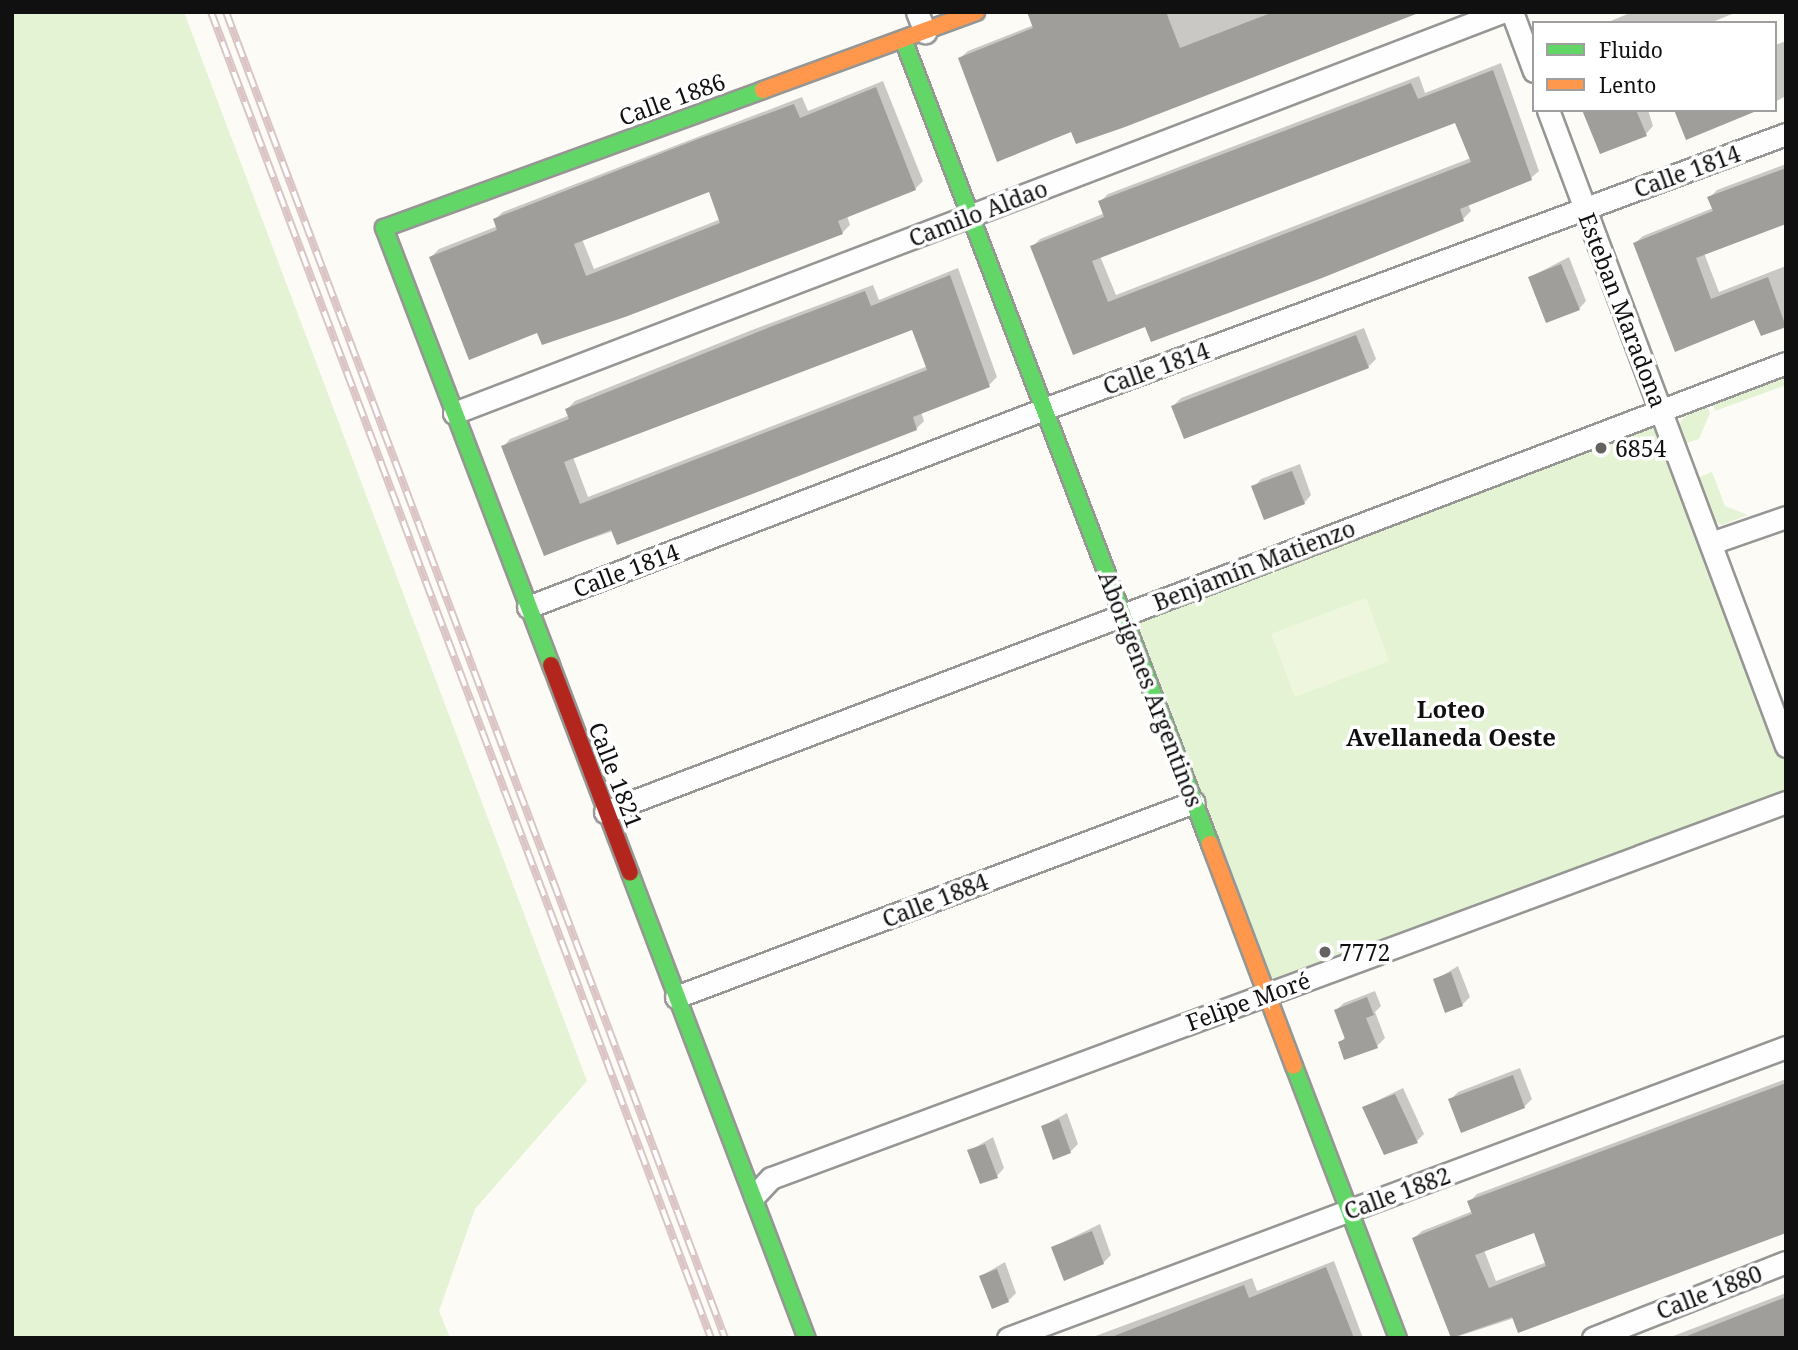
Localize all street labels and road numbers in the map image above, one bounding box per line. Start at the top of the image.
street label: Calle 1886 [615,67,729,131]
street label: Calle 1814 [1630,139,1744,203]
street label: Camilo Aldao [905,174,1051,252]
street label: Esteban Maradona [1573,209,1673,411]
street label: Calle 1814 [1099,336,1213,400]
street label: Benjamín Matienzo [1149,514,1359,616]
street label: Calle 1814 [569,537,683,603]
street label: Aborígenes Argentinos [1093,567,1209,811]
street label: Calle 1821 [583,718,649,832]
street label: Calle 1884 [878,867,992,933]
street label: Felipe Moré [1182,966,1314,1036]
street label: Calle 1882 [1340,1161,1454,1225]
street label: Calle 1880 [1652,1259,1766,1325]

